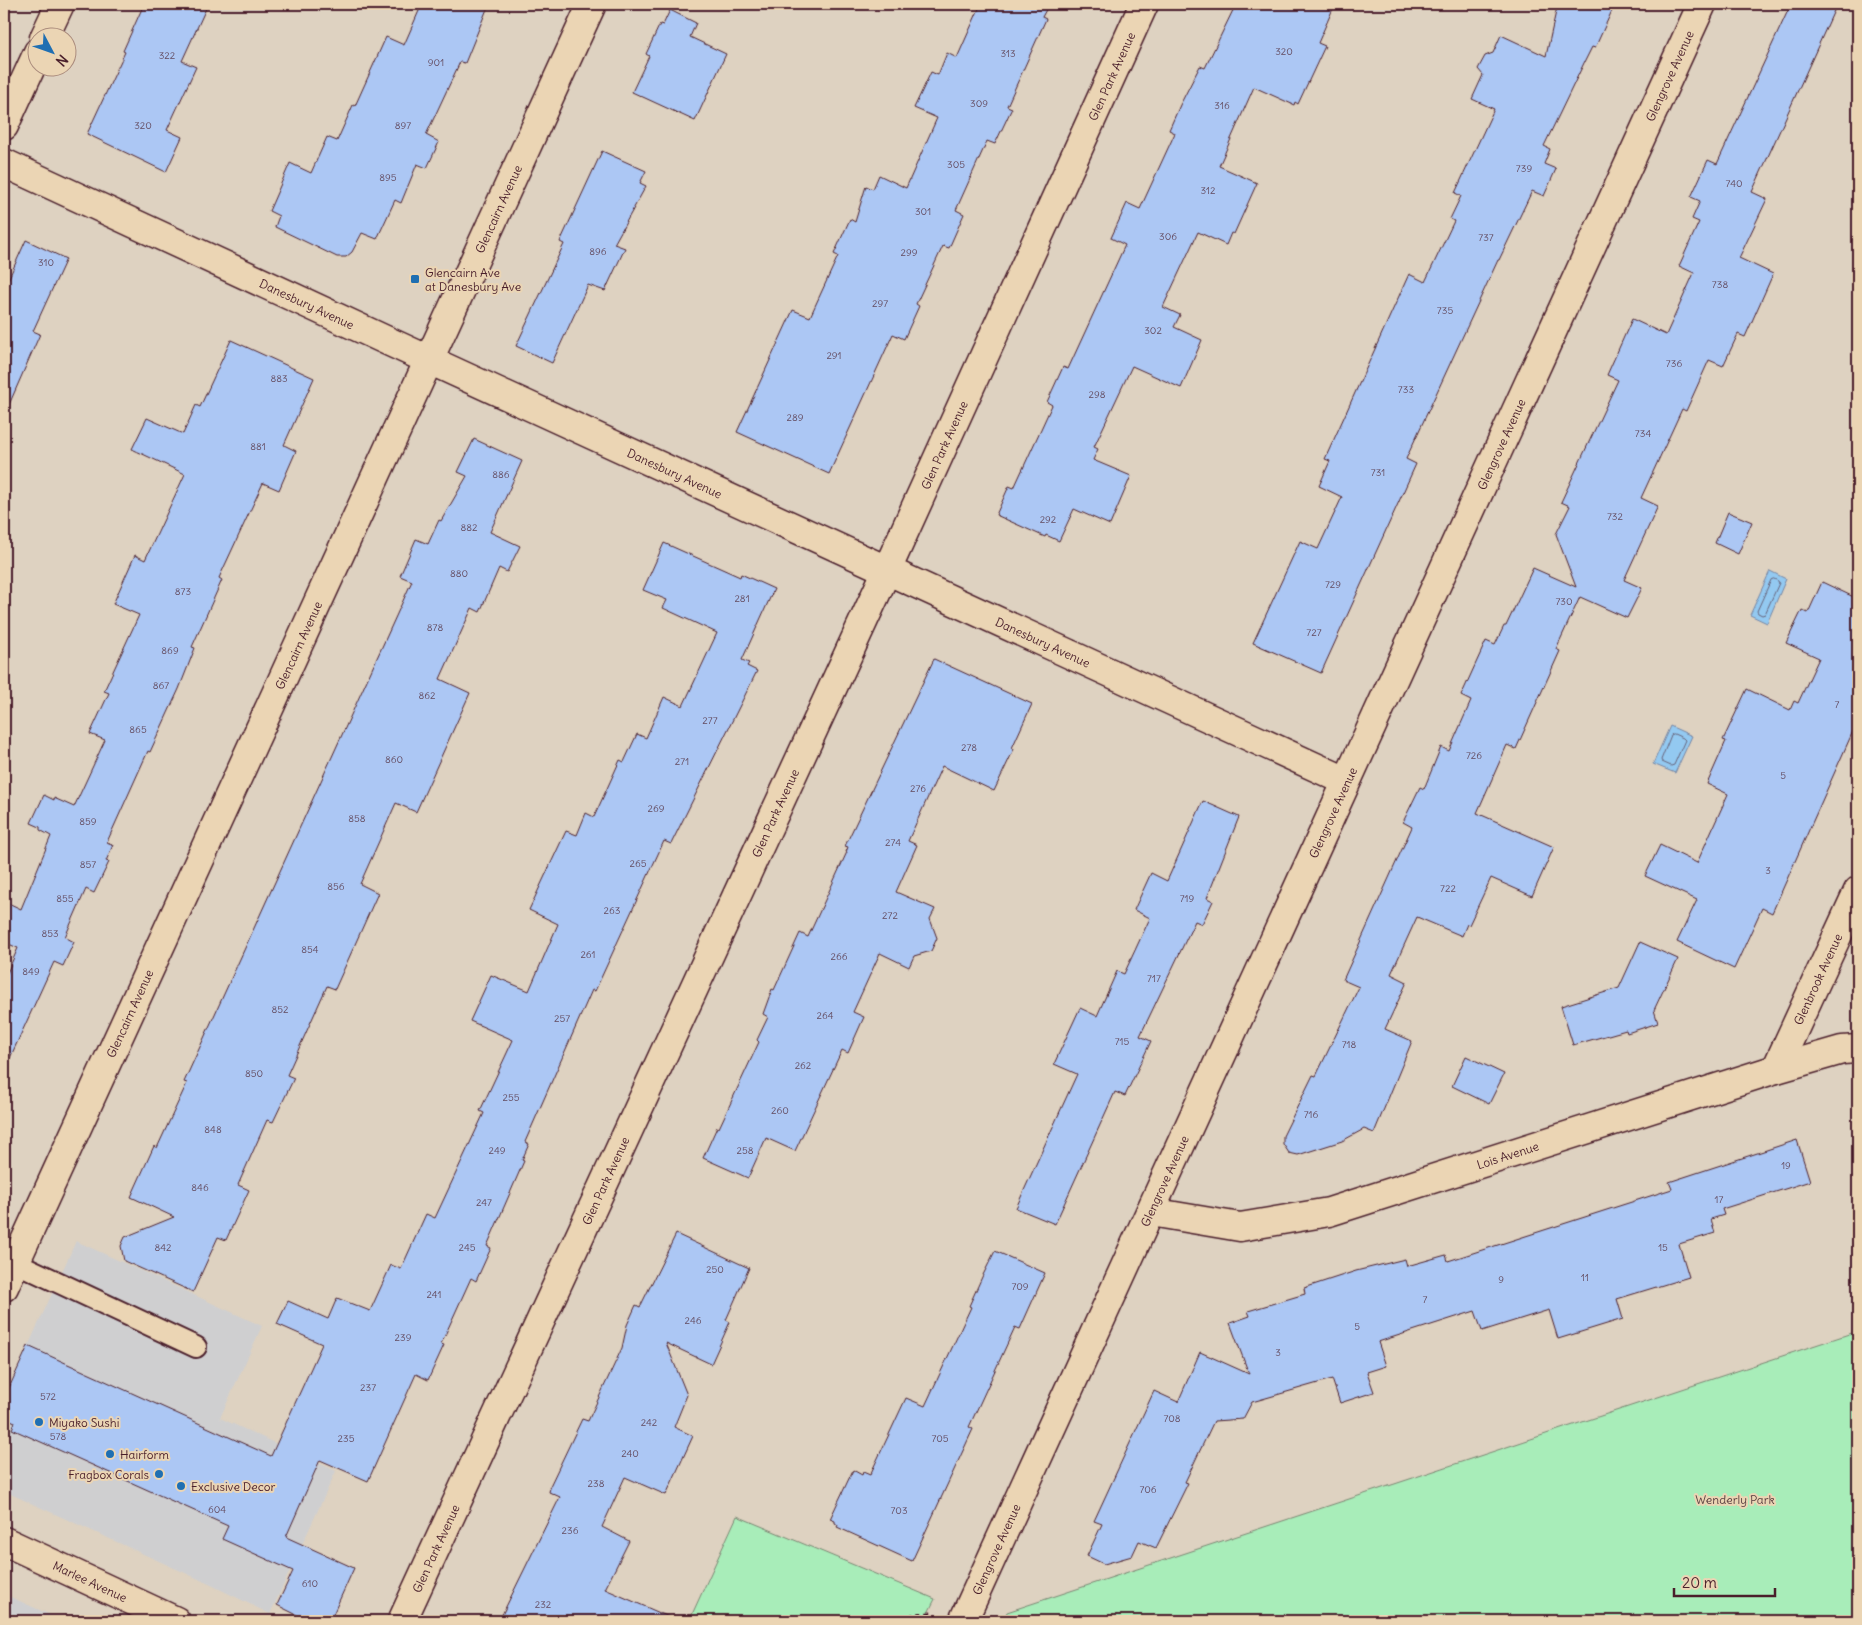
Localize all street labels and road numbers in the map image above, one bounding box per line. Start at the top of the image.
street label: Glengrove Avenue [1642,28,1697,124]
street label: Glen Park Avenue [1085,29,1138,123]
street label: Glencairn Avenue [471,162,525,255]
street label: Danesbury Avenue [257,275,357,332]
street label: Glengrove Avenue [1474,396,1528,492]
street label: Glen Park Avenue [917,398,970,491]
street label: Danesbury Avenue [625,445,725,501]
street label: Glencairn Avenue [271,599,325,692]
street label: Danesbury Avenue [993,614,1093,670]
street label: Glengrove Avenue [1305,765,1360,860]
street label: Glen Park Avenue [748,766,802,859]
street label: Glenbrook Avenue [1790,931,1845,1027]
street label: Glencairn Avenue [103,967,156,1060]
street label: Glengrove Avenue [1137,1133,1191,1229]
street label: Glen Park Avenue [578,1134,632,1227]
street label: Lois Avenue [1475,1138,1541,1172]
street label: Glengrove Avenue [969,1501,1023,1597]
street label: Glen Park Avenue [409,1502,462,1595]
street label: Marlee Avenue [51,1557,130,1605]

